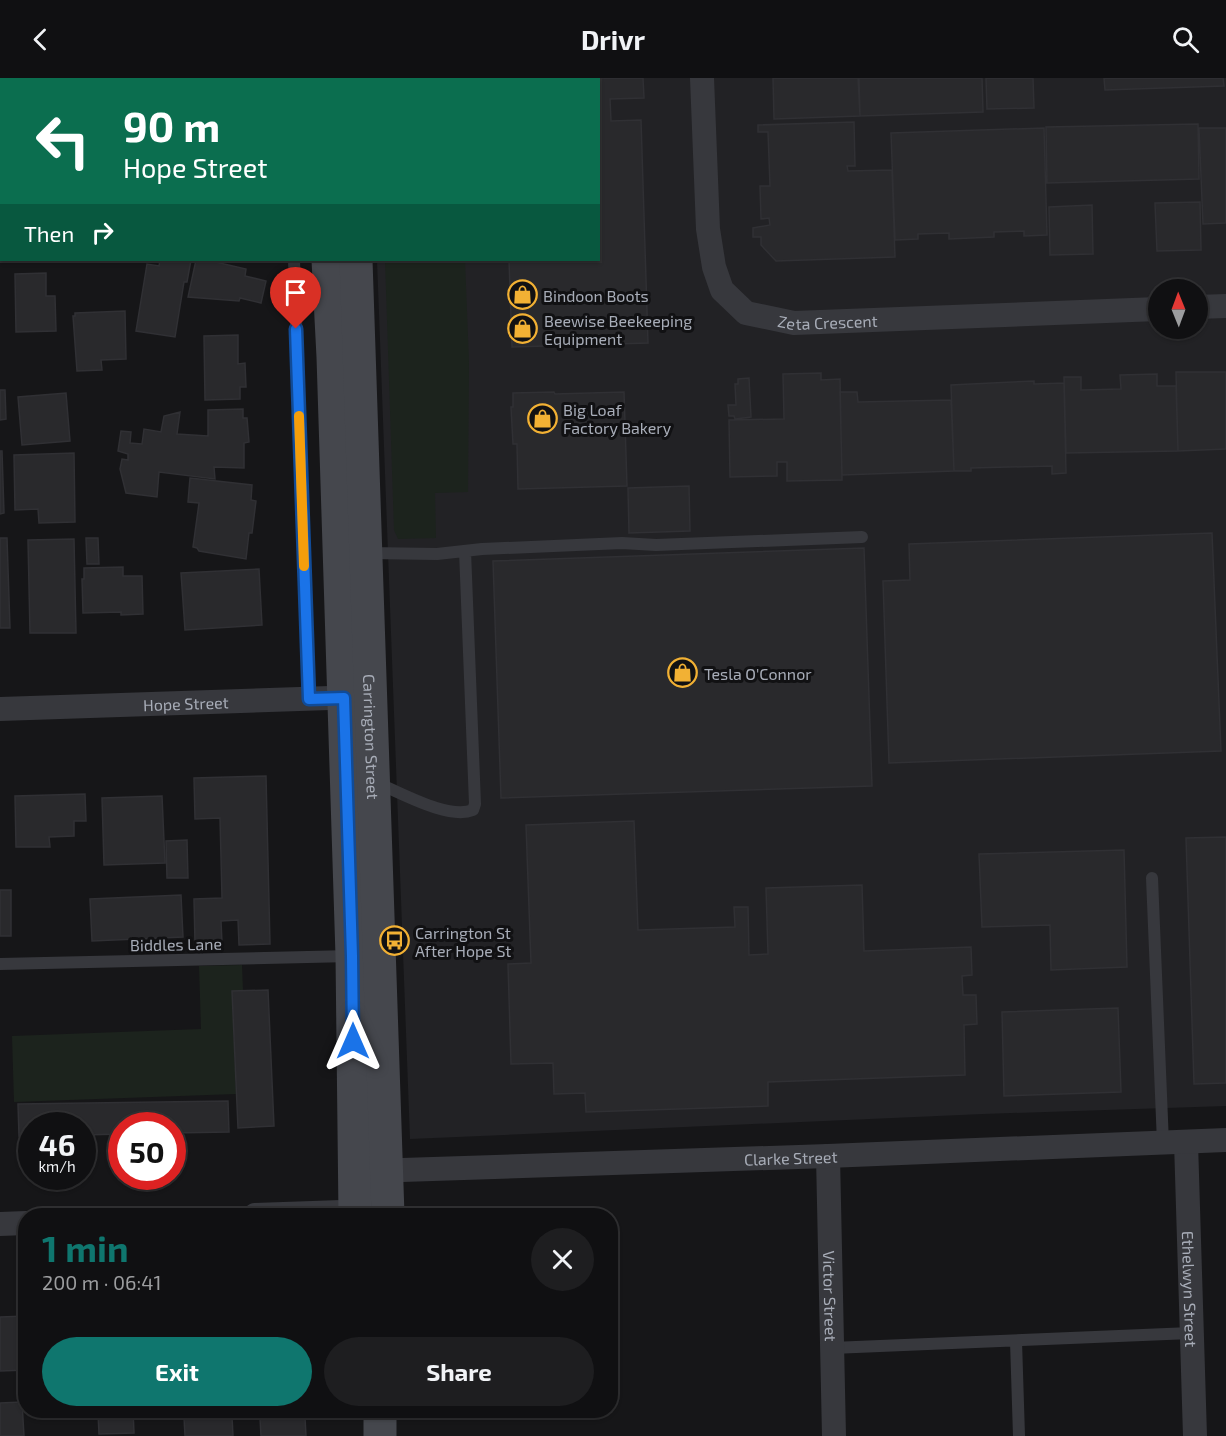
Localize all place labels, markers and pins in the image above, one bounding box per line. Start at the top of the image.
pin [270,267,321,329]
shop icon: Bindoon Boots [506,279,538,311]
place label: Bindoon Boots [543,286,649,305]
place label: Beewise Beekeeping Equipment [544,311,692,348]
shop icon: Beewise Beekeeping Equipment [507,313,539,345]
place label: Big Loaf Factory Bakery [563,400,672,437]
shop icon: Big Loaf Factory Bakery [526,402,558,434]
shop icon: Tesla O'Connor [667,657,699,689]
place label: Tesla O'Connor [704,664,812,683]
place label: Carrington St After Hope St [415,923,511,960]
bus stop icon: Carrington St After Hope St [378,925,410,957]

